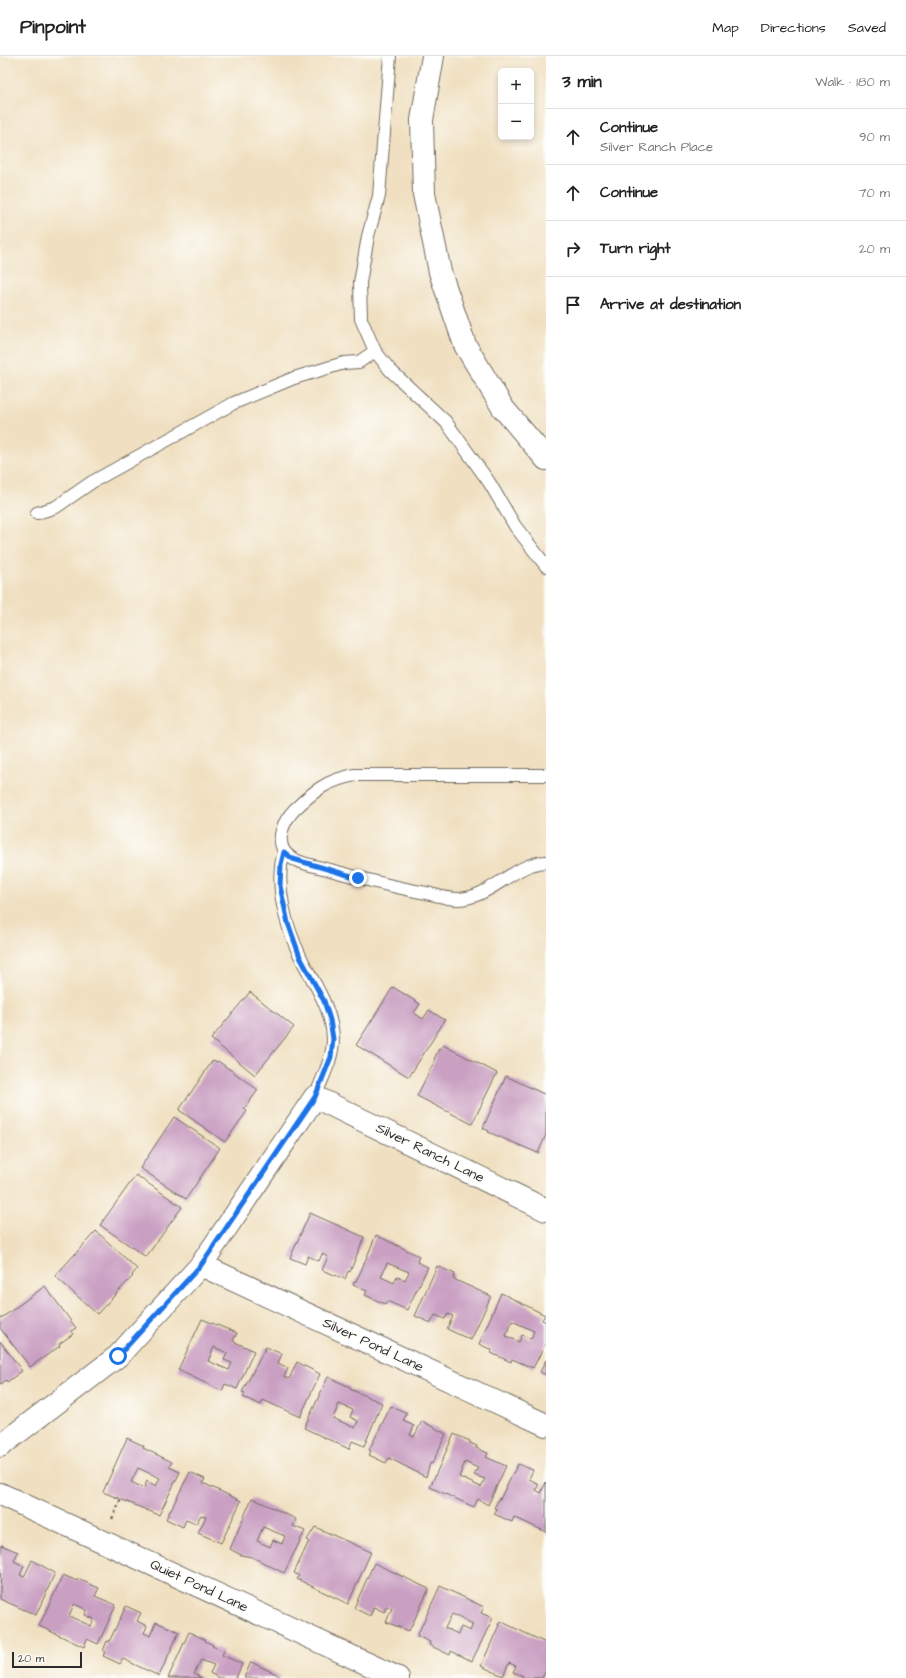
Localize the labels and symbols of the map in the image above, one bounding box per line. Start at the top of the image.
route end [349,869,367,887]
street label: Silver Ranch Lane [372,1118,488,1188]
street label: Silver Pond Lane [319,1313,427,1377]
route start [109,1347,127,1365]
street label: Quiet Pond Lane [147,1555,252,1618]
scale bar [12,1650,82,1669]

